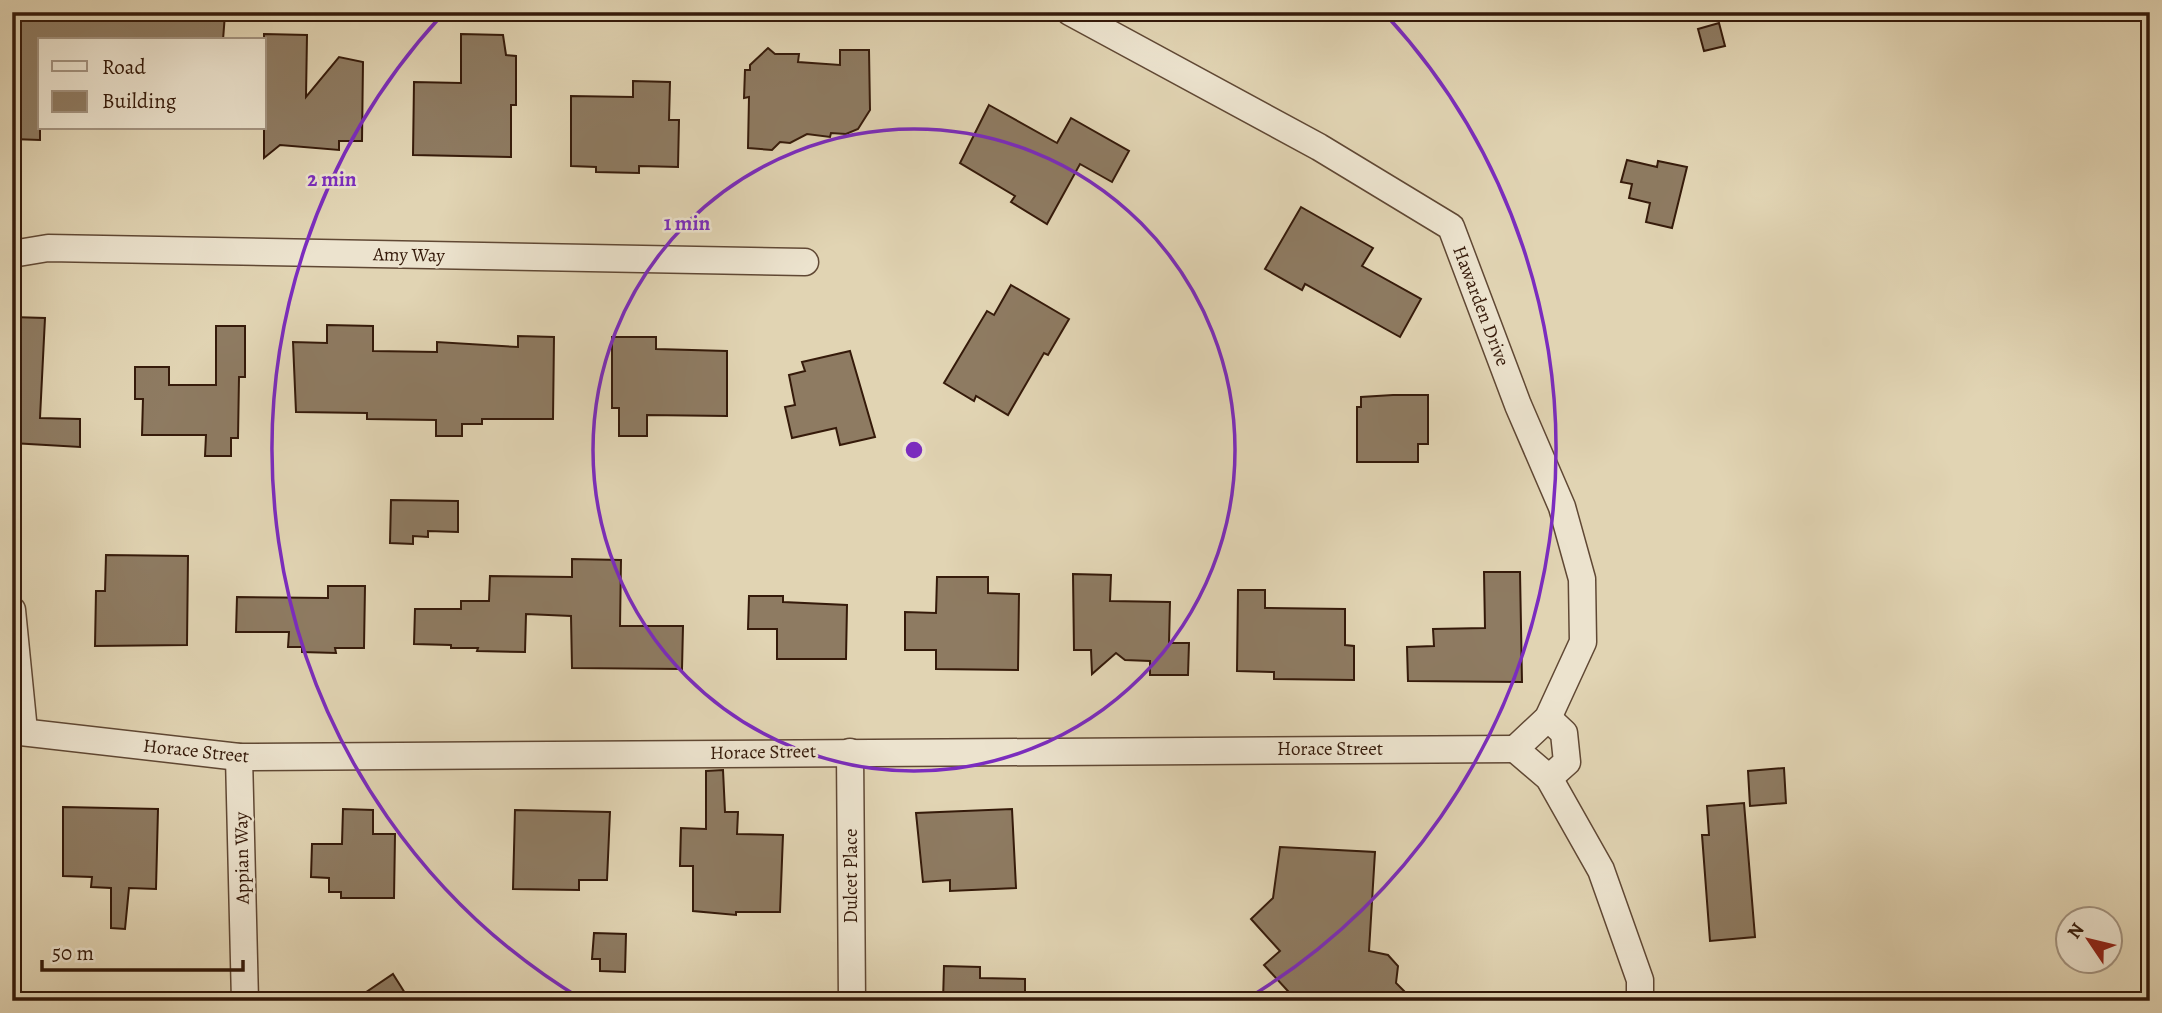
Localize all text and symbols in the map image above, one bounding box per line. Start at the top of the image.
legend [38,38,266,130]
text: Road [102,53,146,81]
text: Building [102,87,177,115]
text: 2 min [307,165,357,193]
text: 1 min [664,209,711,237]
street label: Amy Way [372,241,446,269]
street label: Hawarden Drive [1446,242,1516,370]
centre of rings [902,438,926,462]
street label: Horace Street [142,733,250,769]
street label: Horace Street [1277,736,1383,762]
street label: Horace Street [710,738,816,766]
street label: Appian Way [228,811,256,905]
street label: Dulcet Place [838,829,864,923]
north arrow [2054,904,2124,974]
text: N [2061,918,2091,944]
scale bar [42,929,243,973]
text: 50 m [52,939,94,967]

